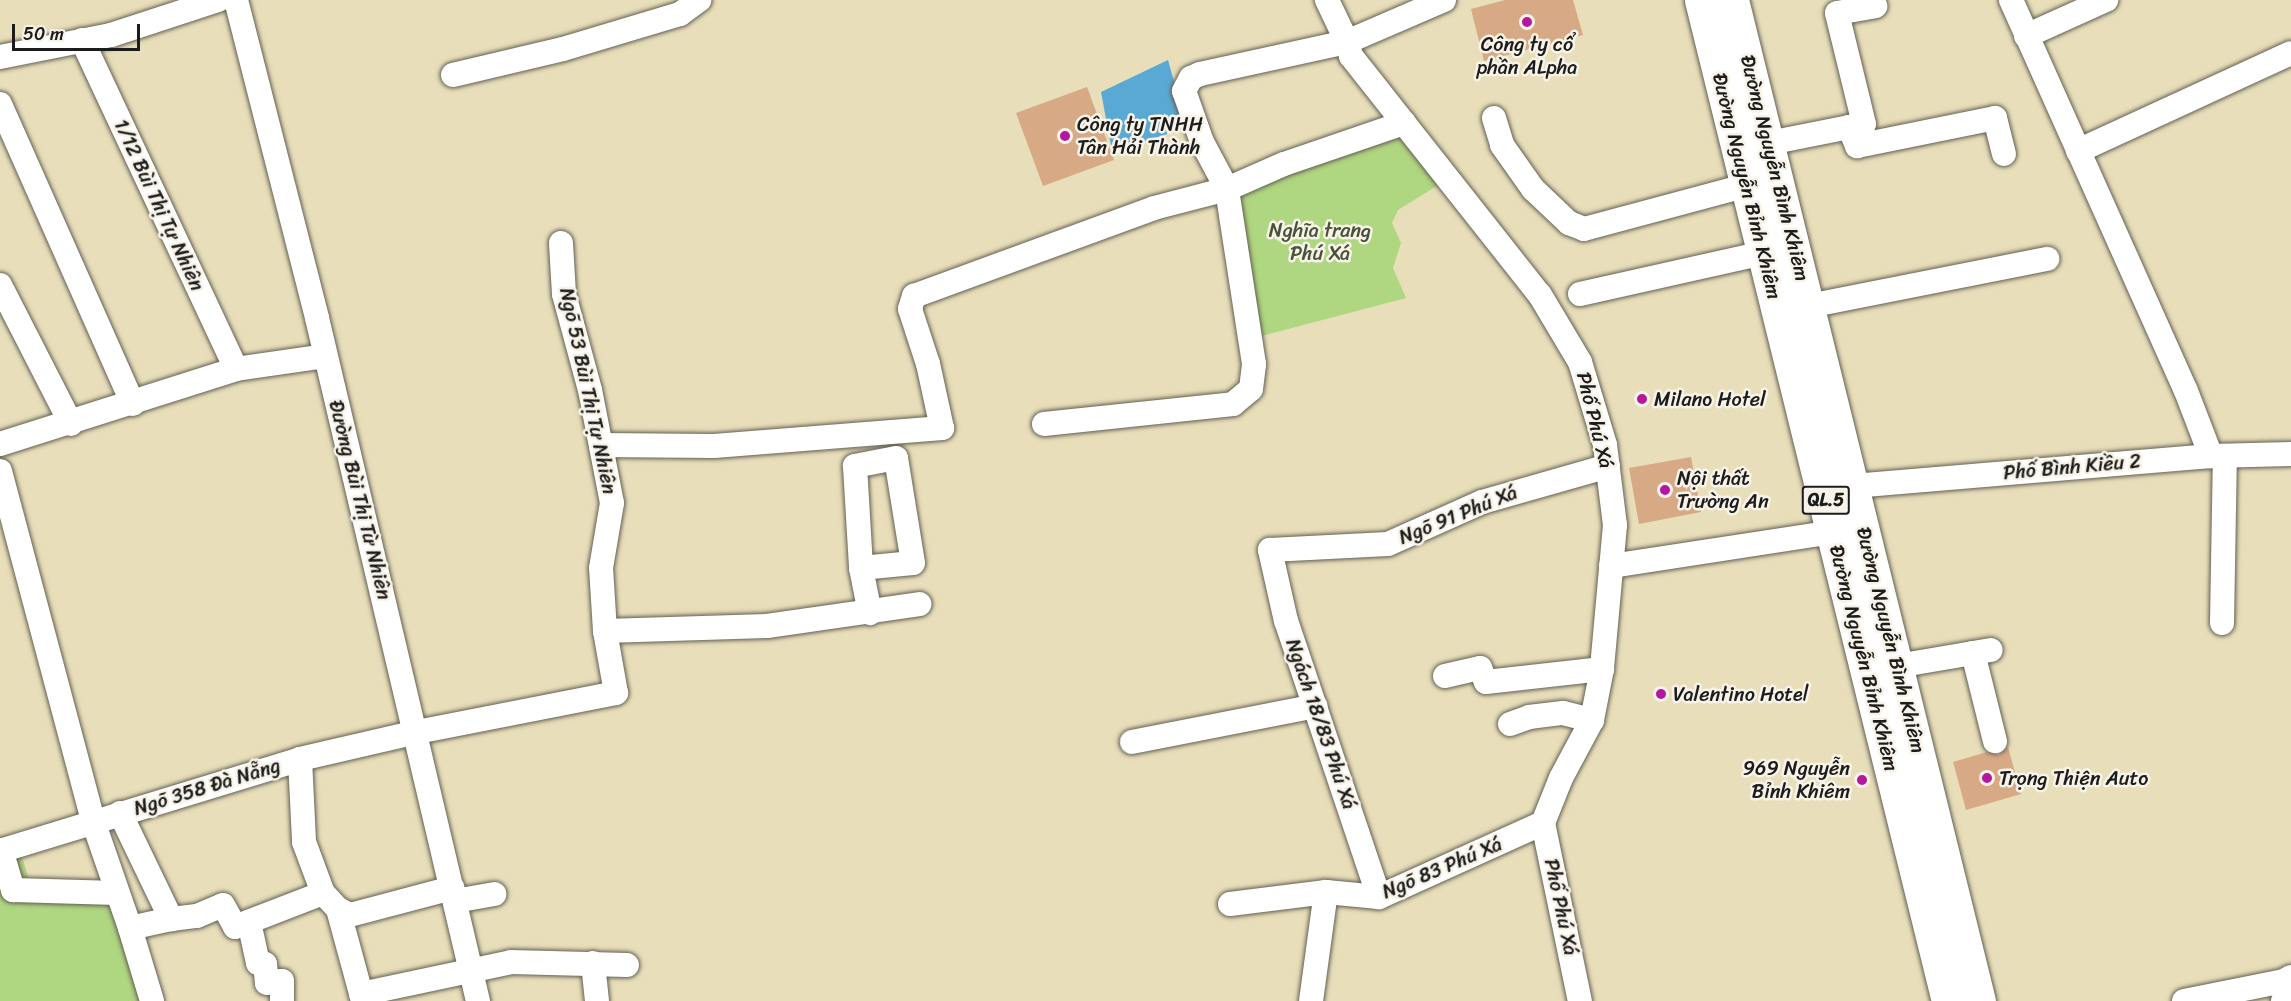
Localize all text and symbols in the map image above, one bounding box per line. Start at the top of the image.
scale bar [15,12,142,50]
marker: Công ty cổ phần ALpha [1520,15,1534,29]
text: 50 m [23,18,64,50]
place label: Công ty cổ phần ALpha [1477,32,1577,79]
street label: Đường Nguyễn Bình Khiêm [1735,53,1815,283]
street label: Đường Nguyễn Bỉnh Khiêm [1707,71,1787,301]
place label: Công ty TNHH Tân Hải Thành [1077,112,1204,159]
street label: 1/12 Bùi Thị Tự Nhiên [108,115,210,295]
marker: Công ty TNHH Tân Hải Thành [1058,129,1072,143]
park label: Nghĩa trang Phú Xá [1268,218,1372,265]
street label: Ngõ 53 Bùi Thị Tự Nhiên [554,285,622,497]
street label: Phố Phú Xá [1571,369,1619,471]
place label: Milano Hotel [1654,387,1766,411]
marker: Milano Hotel [1635,392,1649,406]
street label: Đường Bùi Thị Từ Nhiên [323,397,397,603]
street label: Phố Bình Kiều 2 [2002,449,2142,485]
place label: Nội thất Trường An [1677,466,1769,513]
street label: Ngõ 91 Phú Xá [1395,480,1521,550]
marker: Nội thất Trường An [1658,483,1672,497]
road number: QL.5 [1800,485,1852,515]
street label: Đường Nguyễn Bình Khiêm [1851,525,1931,755]
street label: Đường Nguyễn Bỉnh Khiêm [1824,543,1904,773]
street label: Ngách 18/83 Phú Xá [1281,636,1361,812]
place label: Valentino Hotel [1673,682,1809,706]
marker: Valentino Hotel [1654,687,1668,701]
street label: Ngõ 358 Đà Nẵng [131,753,283,821]
place label: 969 Nguyễn Bỉnh Khiêm [1743,756,1850,803]
place label: Trọng Thiện Auto [1999,766,2149,790]
marker: Trọng Thiện Auto [1980,771,1994,785]
marker: 969 Nguyễn Bỉnh Khiêm [1855,773,1869,787]
street label: Ngõ 83 Phú Xá [1379,832,1505,904]
street label: Phố Phú Xá [1539,856,1583,958]

